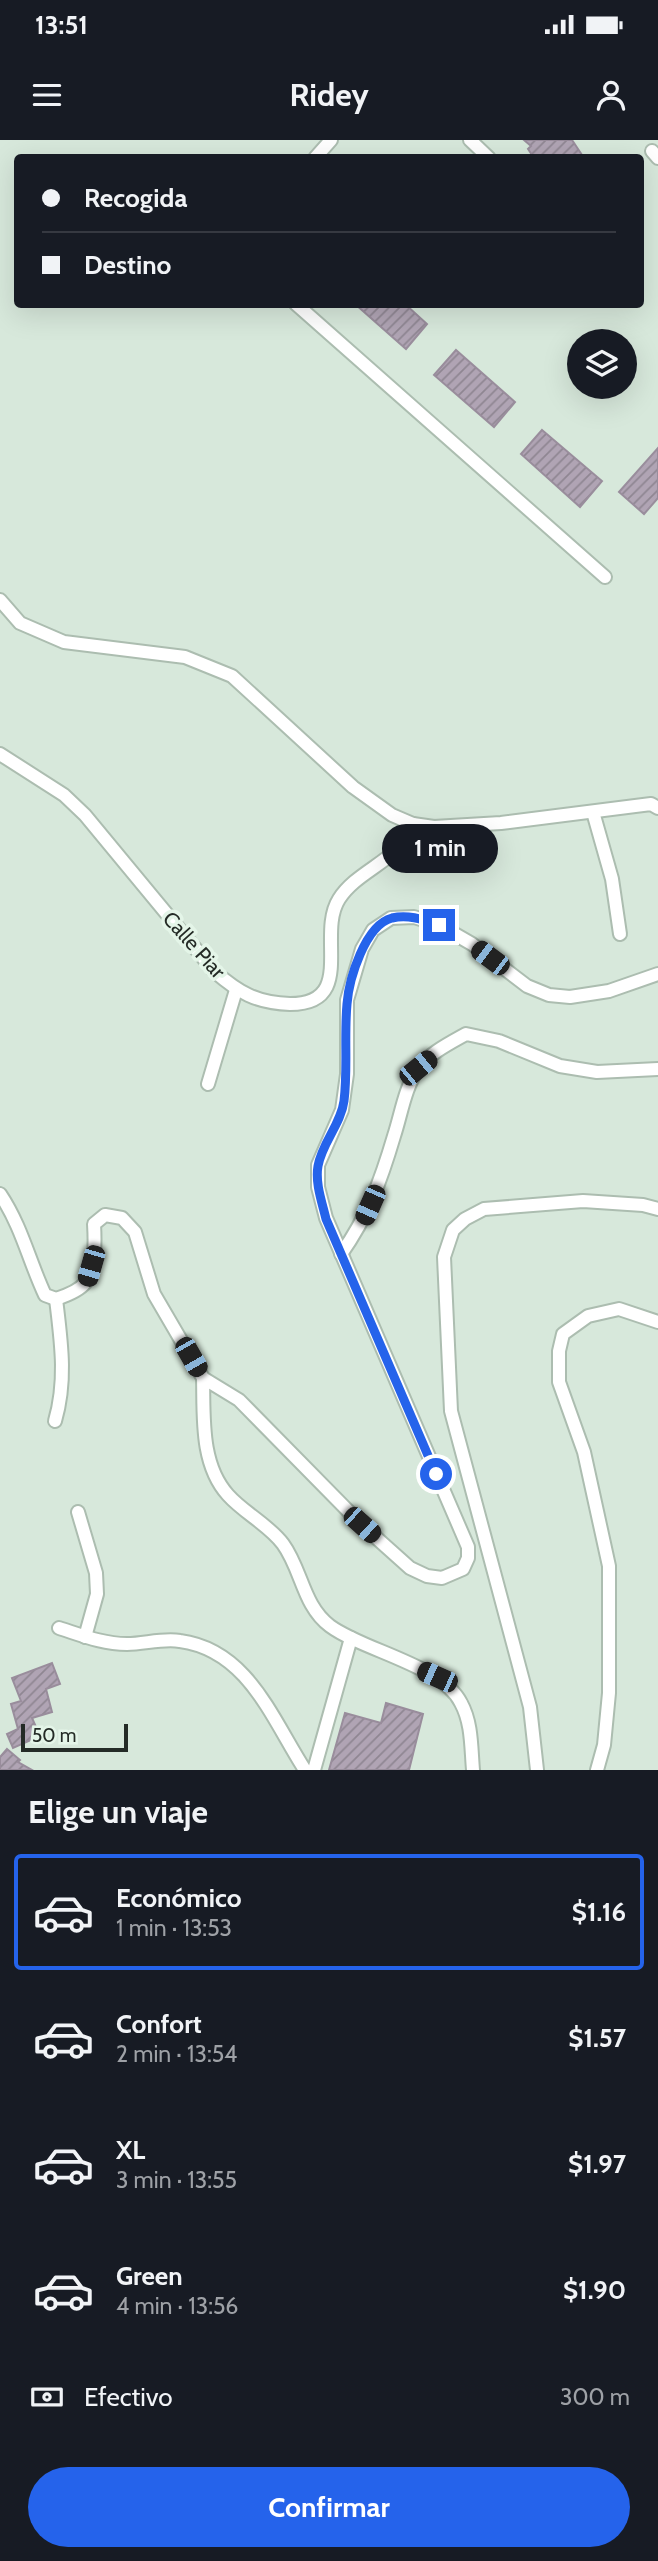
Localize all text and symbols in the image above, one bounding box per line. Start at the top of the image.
text: 13:51 [35,9,88,41]
text: Ridey [289,75,369,114]
icon: menu [28,76,66,114]
icon: person [592,76,630,114]
text: Recogida [84,182,187,214]
text: Destino [84,249,171,281]
map controls [567,329,637,399]
button: layers [567,329,637,399]
callout: 1 min [381,824,497,872]
text: 1 min [414,834,466,862]
street label: Calle Piar [158,906,231,984]
route end [423,909,455,941]
car [467,937,514,979]
car [396,1047,441,1089]
car [352,1182,389,1228]
car [76,1243,107,1289]
car [172,1334,211,1380]
route start [420,1458,452,1490]
car [340,1503,385,1547]
car [414,1659,461,1695]
scale bar [21,1721,128,1753]
text: 50 m [32,1724,76,1747]
text: Elige un viaje [28,1792,208,1831]
icon: car [32,1881,95,1944]
text: Económico [116,1882,242,1914]
text: $1.16 [572,1896,626,1928]
text: 1 min · 13:53 [116,1914,232,1942]
icon: car [32,2007,95,2070]
text: Confort [116,2008,202,2040]
text: $1.57 [568,2022,626,2054]
text: 2 min · 13:54 [116,2040,237,2068]
icon: car [32,2133,95,2196]
text: XL [116,2134,145,2166]
text: $1.97 [568,2148,626,2180]
text: 3 min · 13:55 [116,2166,237,2194]
icon: car [32,2259,95,2322]
text: Green [116,2260,183,2292]
text: $1.90 [563,2274,626,2306]
text: 4 min · 13:56 [116,2292,238,2320]
icon: cash [28,2378,66,2416]
text: Efectivo [84,2381,173,2413]
text: 300 m [560,2383,630,2411]
button: Confirmar [28,2467,630,2547]

